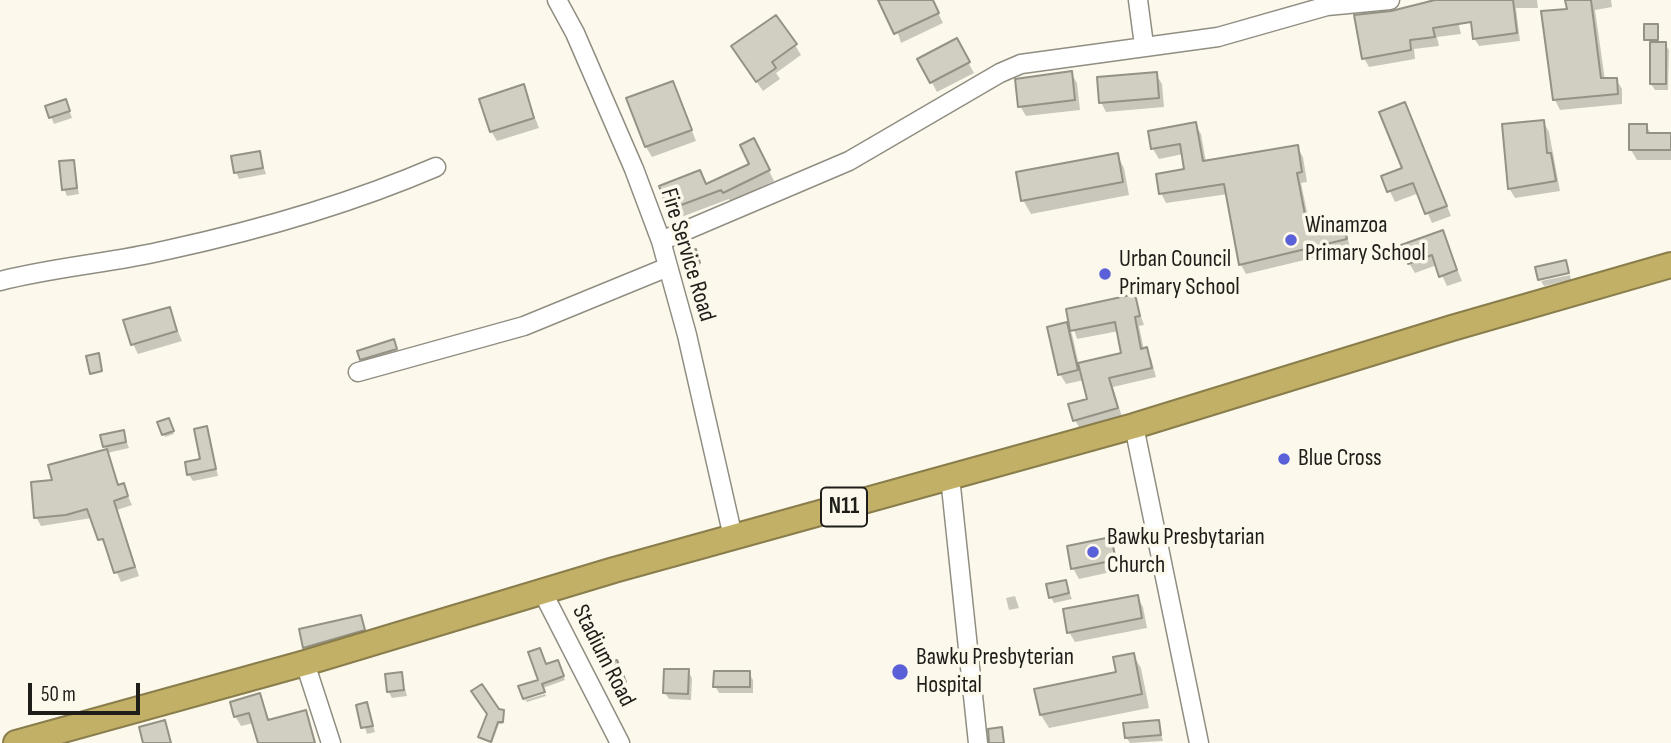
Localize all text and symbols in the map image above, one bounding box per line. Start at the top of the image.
street label: Fire Service Road [653,185,721,325]
place label: Winamzoa Primary School [1305,212,1426,268]
marker: Winamzoa Primary School [1283,232,1299,248]
place label: Urban Council Primary School [1119,246,1240,302]
marker: Urban Council Primary School [1097,266,1113,282]
place label: Blue Cross [1298,445,1382,473]
marker: Blue Cross [1276,451,1292,467]
road number: N11 [821,488,867,526]
place label: Bawku Presbytarian Church [1107,524,1265,580]
marker: Bawku Presbytarian Church [1085,544,1101,560]
street label: Stadium Road [565,600,641,712]
place label: Bawku Presbyterian Hospital [916,644,1074,700]
marker: Bawku Presbyterian Hospital [890,662,910,682]
scale bar [32,670,144,714]
text: 50 m [41,682,76,707]

